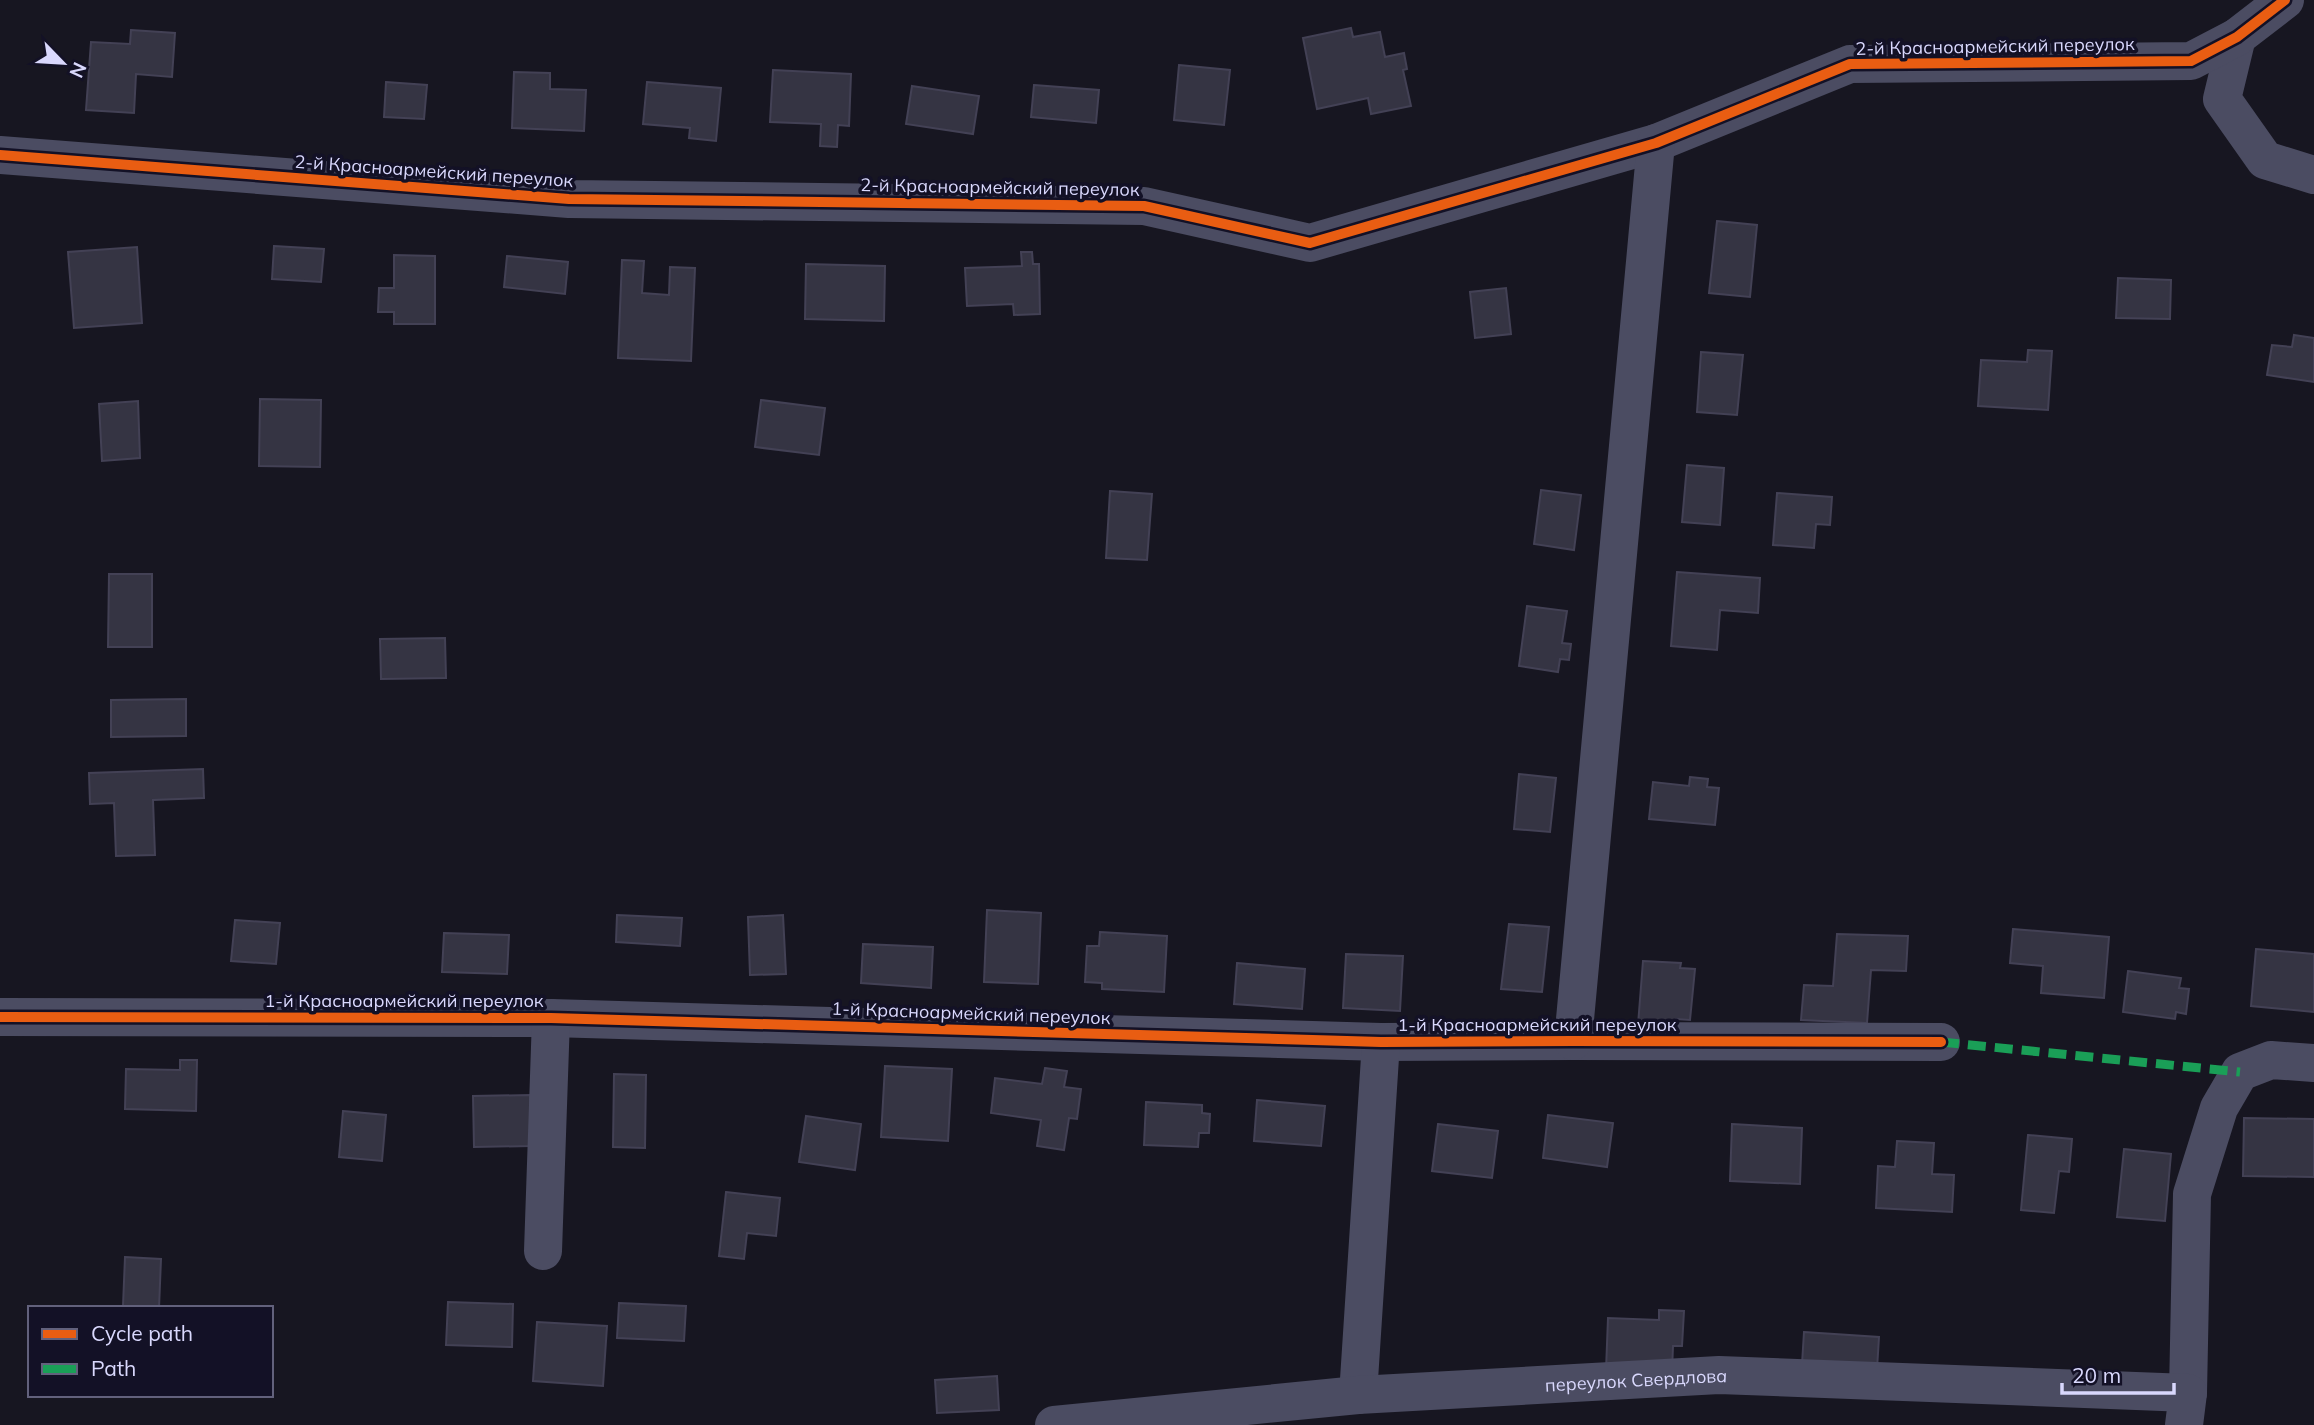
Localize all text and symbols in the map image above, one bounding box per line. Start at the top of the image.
north arrow [28,28,98,98]
street label: 2-й Красноармейский переулок [1855,32,2135,60]
text: N [64,59,92,82]
street label: 2-й Красноармейский переулок [294,150,574,192]
street label: 2-й Красноармейский переулок [860,173,1140,201]
street label: 1-й Красноармейский переулок [264,989,544,1012]
street label: 1-й Красноармейский переулок [831,997,1111,1029]
street label: 1-й Красноармейский переулок [1397,1013,1677,1036]
legend [28,1306,273,1397]
text: Cycle path [91,1320,193,1346]
scale bar [2062,1352,2174,1396]
text: Path [91,1355,136,1381]
text: 20 m [2072,1362,2121,1388]
street label: переулок Свердлова [1544,1363,1728,1396]

